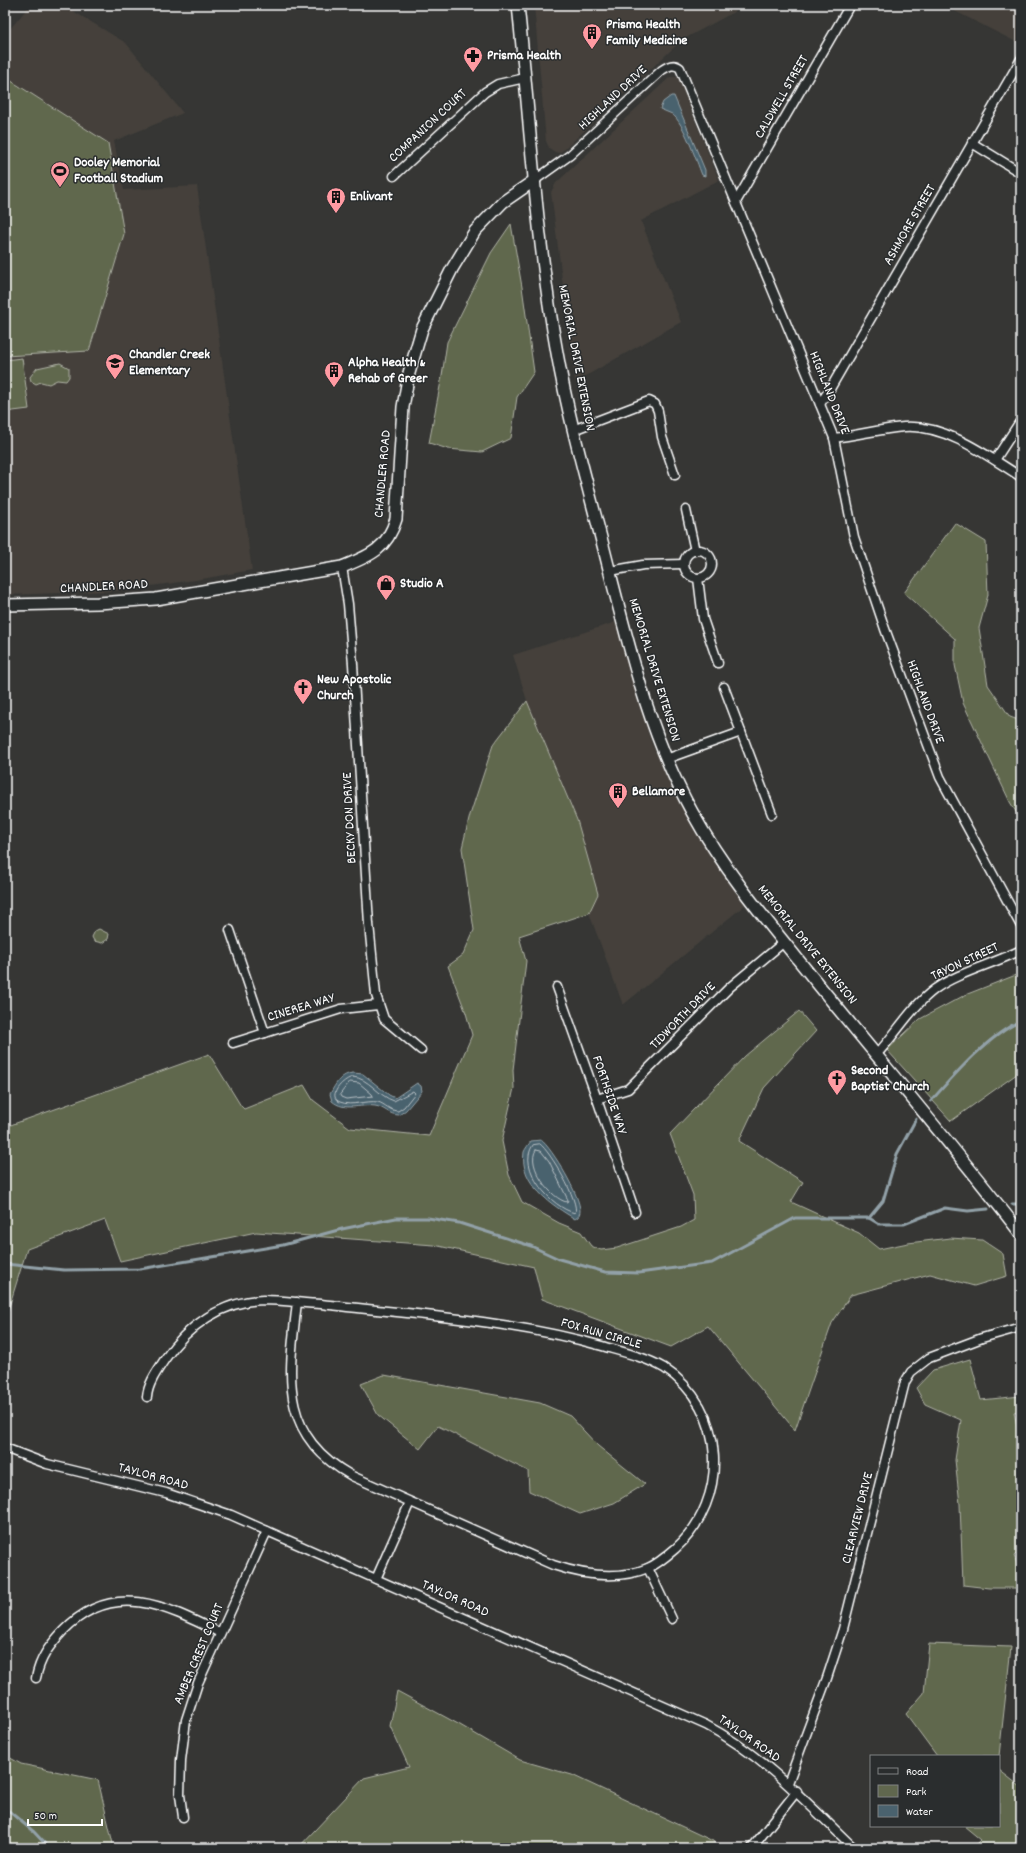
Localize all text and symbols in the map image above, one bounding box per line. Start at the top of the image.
place label: Prisma Health Family Medicine [606,15,688,51]
building icon: Prisma Health Family Medicine [581,22,603,50]
pharmacy icon: Prisma Health [462,45,484,73]
place label: Prisma Health [487,46,562,66]
street label: CALDWELL STREET [750,51,814,142]
street label: HIGHLAND DRIVE [574,60,652,135]
street label: COMPANION COURT [384,84,472,168]
place label: Dooley Memorial Football Stadium [74,153,163,189]
sports icon: Dooley Memorial Football Stadium [49,160,71,188]
street label: ASHMORE STREET [879,180,941,269]
building icon: Enlivant [325,186,347,214]
place label: Enlivant [350,187,394,207]
street label: MEMORIAL DRIVE EXTENSION [552,283,600,433]
place label: Chandler Creek Elementary [129,345,210,381]
street label: HIGHLAND DRIVE [803,348,855,438]
school or university icon: Chandler Creek Elementary [104,352,126,380]
place label: Alpha Health & Rehab of Greer [348,353,428,389]
building icon: Alpha Health & Rehab of Greer [323,360,345,388]
street label: CHANDLER ROAD [369,429,397,519]
shop icon: Studio A [375,573,397,601]
place label: Studio A [400,574,444,594]
street label: CHANDLER ROAD [60,575,148,599]
street label: MEMORIAL DRIVE EXTENSION [623,596,685,744]
street label: HIGHLAND DRIVE [901,657,950,747]
place label: New Apostolic Church [317,670,392,706]
church icon: New Apostolic Church [292,677,314,705]
street label: BECKY DON DRIVE [338,771,362,864]
building icon: Bellamore [607,781,629,809]
place label: Bellamore [632,782,685,802]
street label: MEMORIAL DRIVE EXTENSION [752,881,862,1009]
street label: TRYON STREET [928,937,1002,986]
street label: TIDWORTH DRIVE [645,977,721,1054]
street label: CINEREA WAY [265,988,338,1028]
street label: FORTHSIDE WAY [586,1053,632,1138]
place label: Second Baptist Church [851,1061,930,1097]
church icon: Second Baptist Church [826,1068,848,1096]
street label: FOX RUN CIRCLE [558,1313,644,1355]
street label: TAYLOR ROAD [116,1458,190,1496]
street label: CLEARVIEW DRIVE [837,1470,879,1566]
street label: TAYLOR ROAD [418,1575,492,1623]
street label: AMBER CREST COURT [169,1600,229,1708]
street label: TAYLOR ROAD [714,1710,784,1768]
legend [870,1755,1000,1827]
text: Road [906,1764,928,1781]
text: Park [906,1784,927,1801]
scale bar [28,1801,102,1827]
text: Water [906,1804,933,1821]
text: 50 m [34,1808,57,1825]

